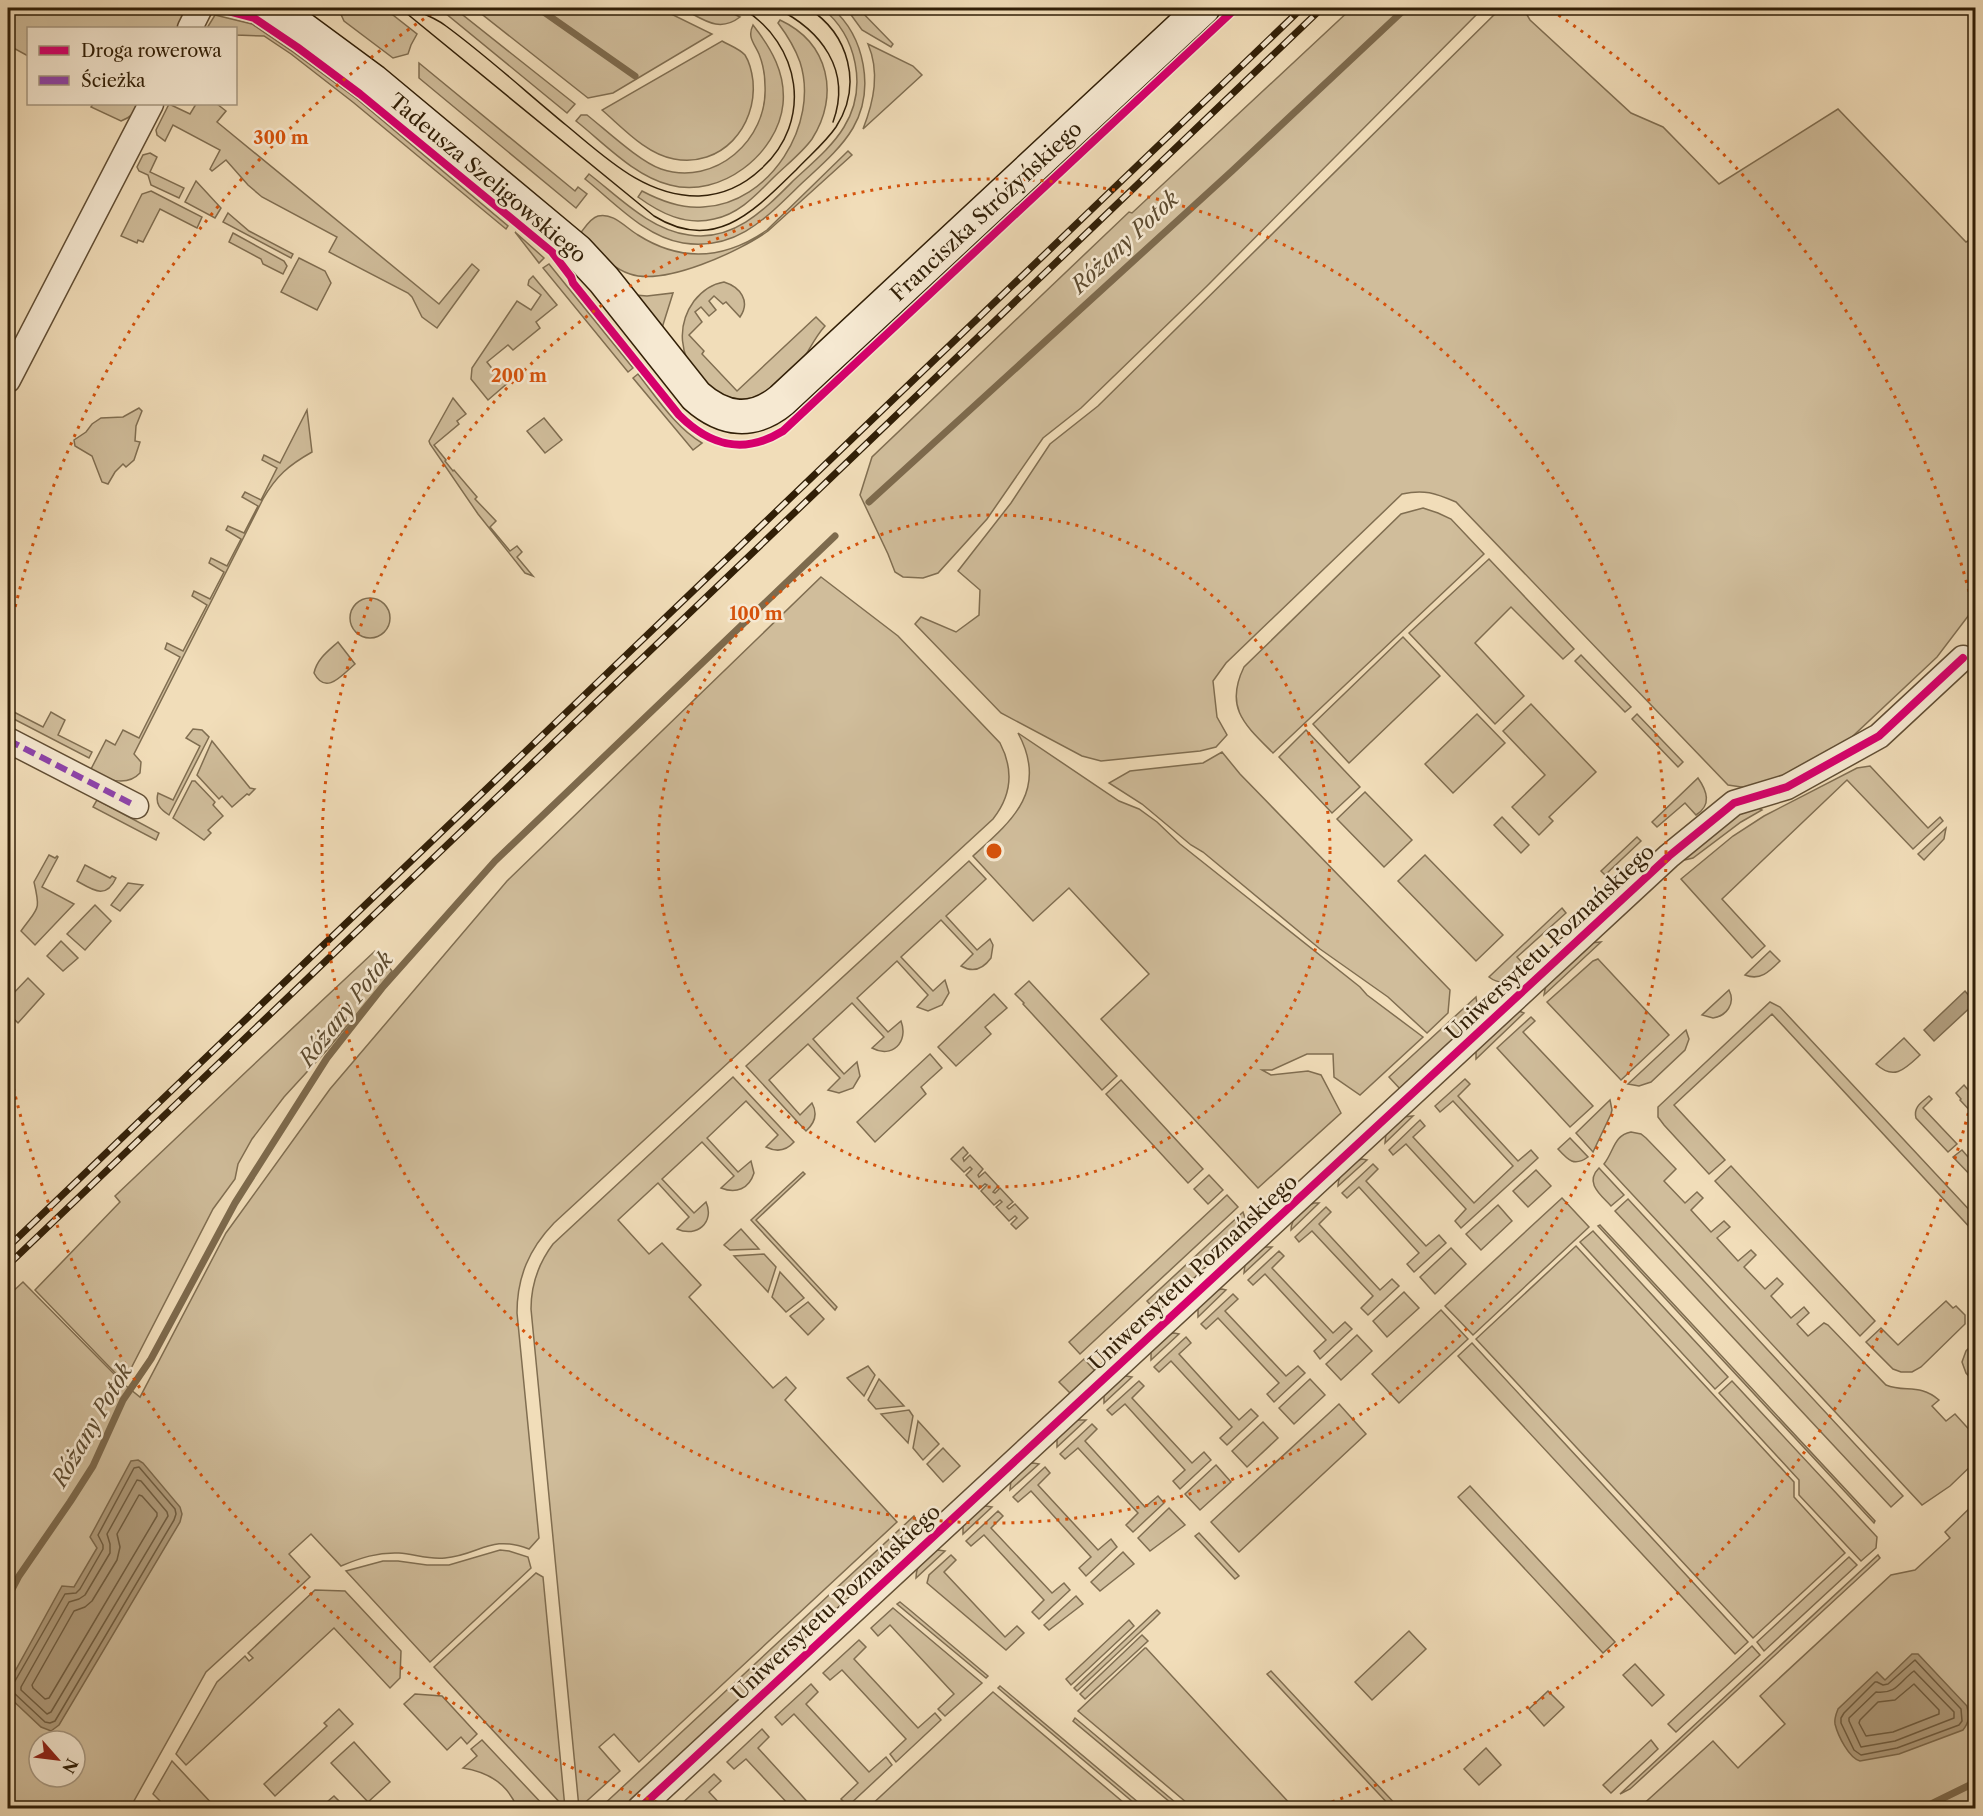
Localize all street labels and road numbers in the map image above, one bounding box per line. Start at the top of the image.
street label: Tadeusza Szeligowskiego [384,88,592,268]
street label: Franciszka Stróżyńskiego [885,116,1087,306]
street label: Uniwersytetu Poznańskiego [1441,839,1659,1045]
street label: Uniwersytetu Poznańskiego [1084,1169,1302,1375]
street label: Uniwersytetu Poznańskiego [727,1499,945,1705]

